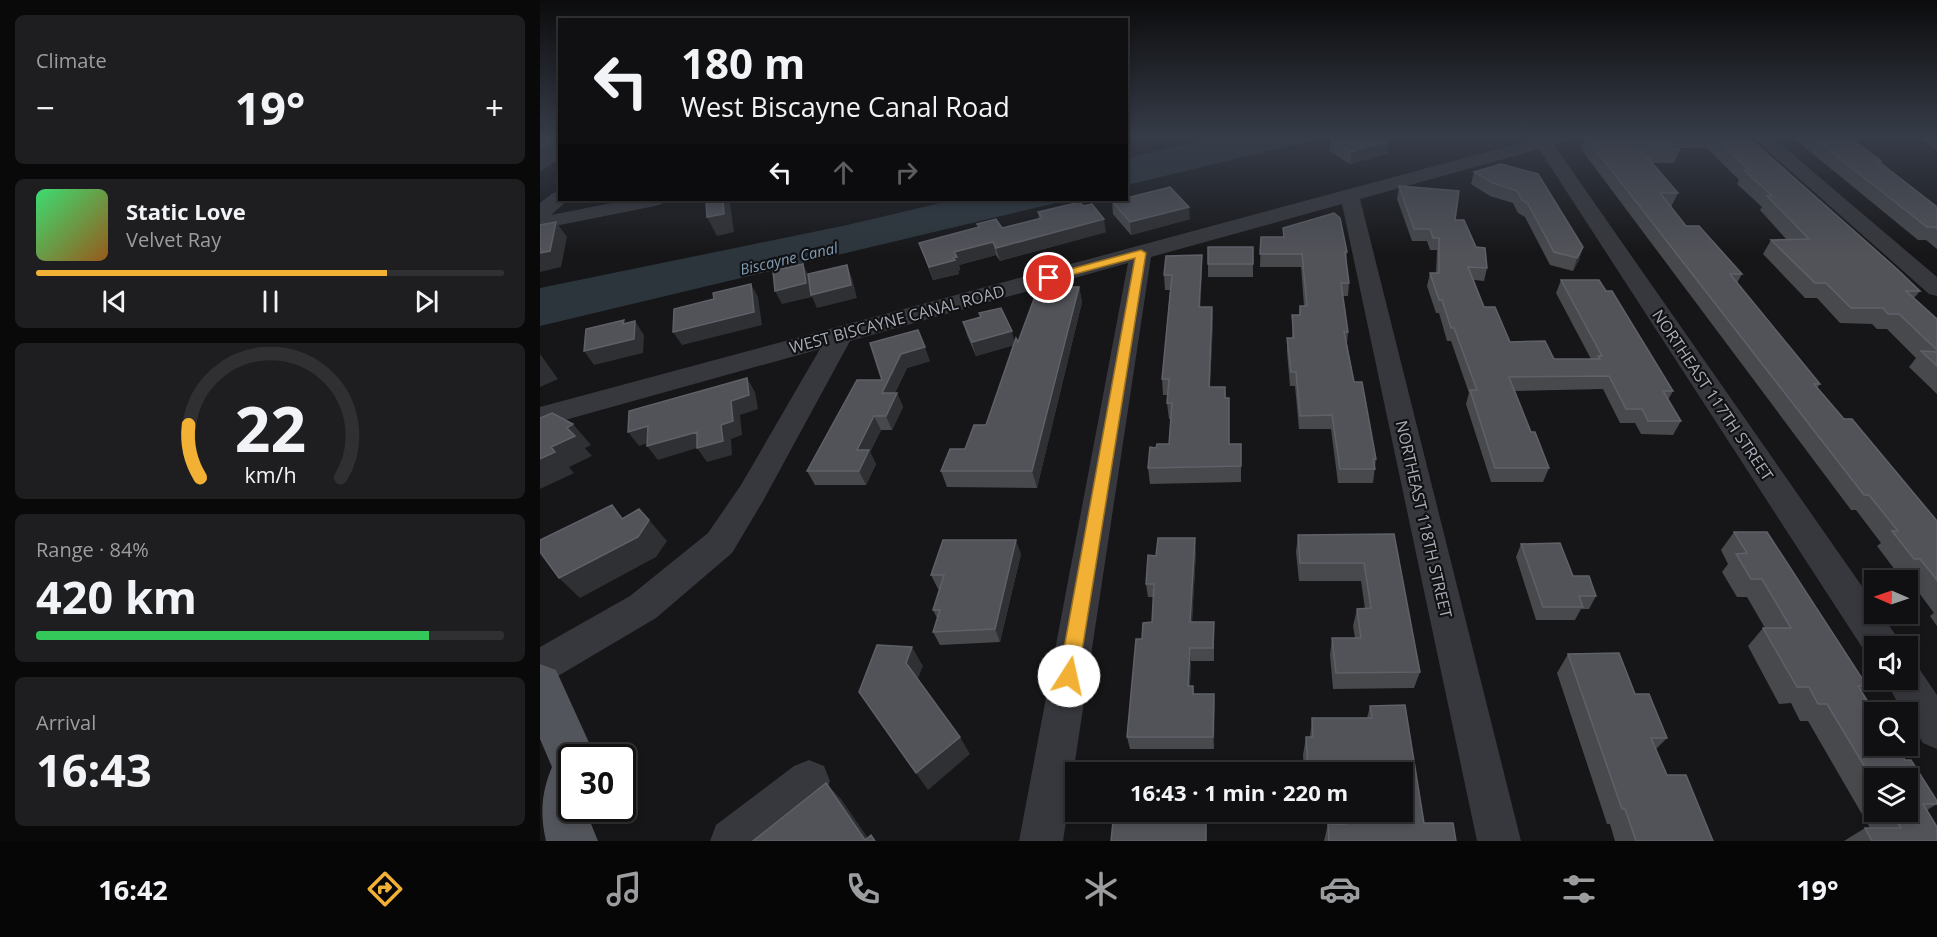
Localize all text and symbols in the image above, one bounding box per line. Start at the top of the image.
text: 180 m [681,34,805,91]
icon: left [582,42,660,120]
text: Climate [36,47,107,74]
text: 19° [235,77,305,138]
text: − [36,85,55,130]
text: + [485,85,504,130]
text: West Biscayne Canal Road [681,88,1010,125]
icon: left [764,156,797,189]
icon: ahead [827,156,860,189]
icon: right [890,156,923,189]
text: Static Love [126,196,246,226]
text: Velvet Ray [126,226,221,253]
water label: Biscayne Canal [738,237,841,279]
pin [1023,252,1074,303]
icon: arrive [1032,261,1065,294]
street label: WEST BISCAYNE CANAL ROAD [787,280,1007,358]
icon: previous [98,285,131,318]
icon: pause [254,285,287,318]
icon: next [410,285,443,318]
street label: NORTHEAST 117TH STREET [1647,305,1779,485]
text: 22 [234,385,306,470]
street label: NORTHEAST 118TH STREET [1391,418,1457,620]
text: km/h [244,460,296,489]
text: Range · 84% [36,536,149,563]
text: 420 km [36,566,197,627]
north arrow [1864,570,1918,624]
map controls [1864,570,1918,822]
button: sound [1864,636,1918,690]
position arrow [1037,644,1101,708]
button: search [1864,702,1918,756]
text: Arrival [36,709,96,736]
text: 16:43 [36,739,152,800]
speed limit sign: 30 [558,744,636,822]
button: layers [1864,768,1918,822]
text: 16:43 · 1 min · 220 m [1130,777,1348,807]
icon: directions [364,868,406,910]
icon: music [603,868,645,910]
icon: phone [842,868,884,910]
icon: climate [1080,868,1122,910]
icon: car [1319,868,1361,910]
icon: filters [1558,868,1600,910]
text: 16:42 [98,871,168,908]
text: 19° [1796,871,1839,908]

